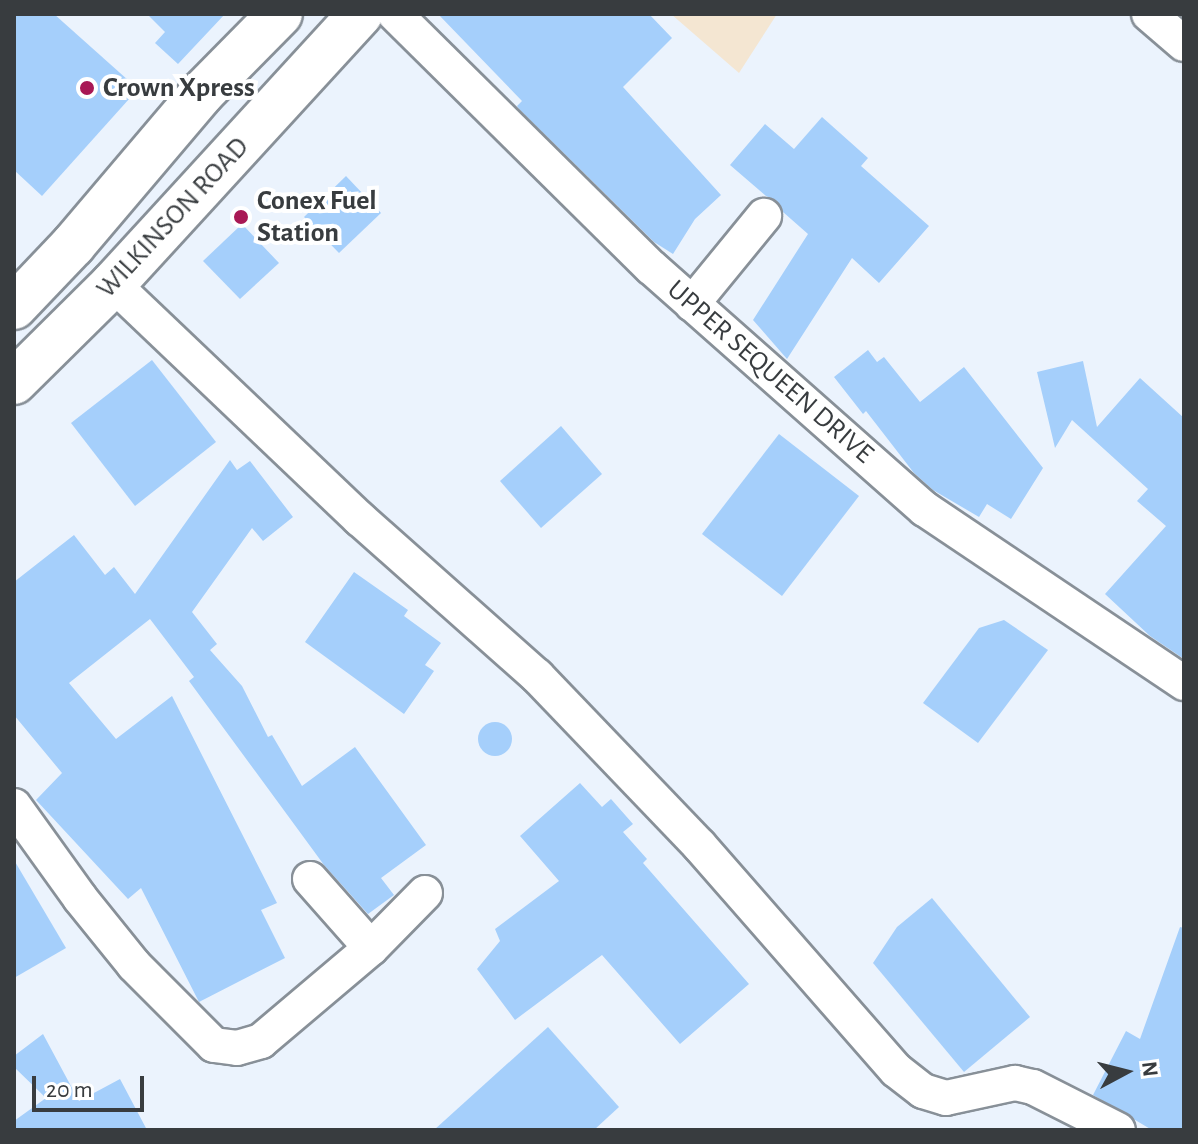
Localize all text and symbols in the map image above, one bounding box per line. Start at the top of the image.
place label: Crown Xpress [103,71,255,105]
marker: Crown Xpress [78,79,96,97]
street label: WILKINSON ROAD [90,131,256,305]
place label: Conex Fuel Station [257,184,377,250]
marker: Conex Fuel Station [232,208,250,226]
street label: UPPER SEQUEEN DRIVE [660,273,880,471]
north arrow [1086,1032,1166,1112]
scale bar [36,1060,148,1110]
text: N [1138,1060,1162,1078]
text: 20 m [46,1078,93,1102]

